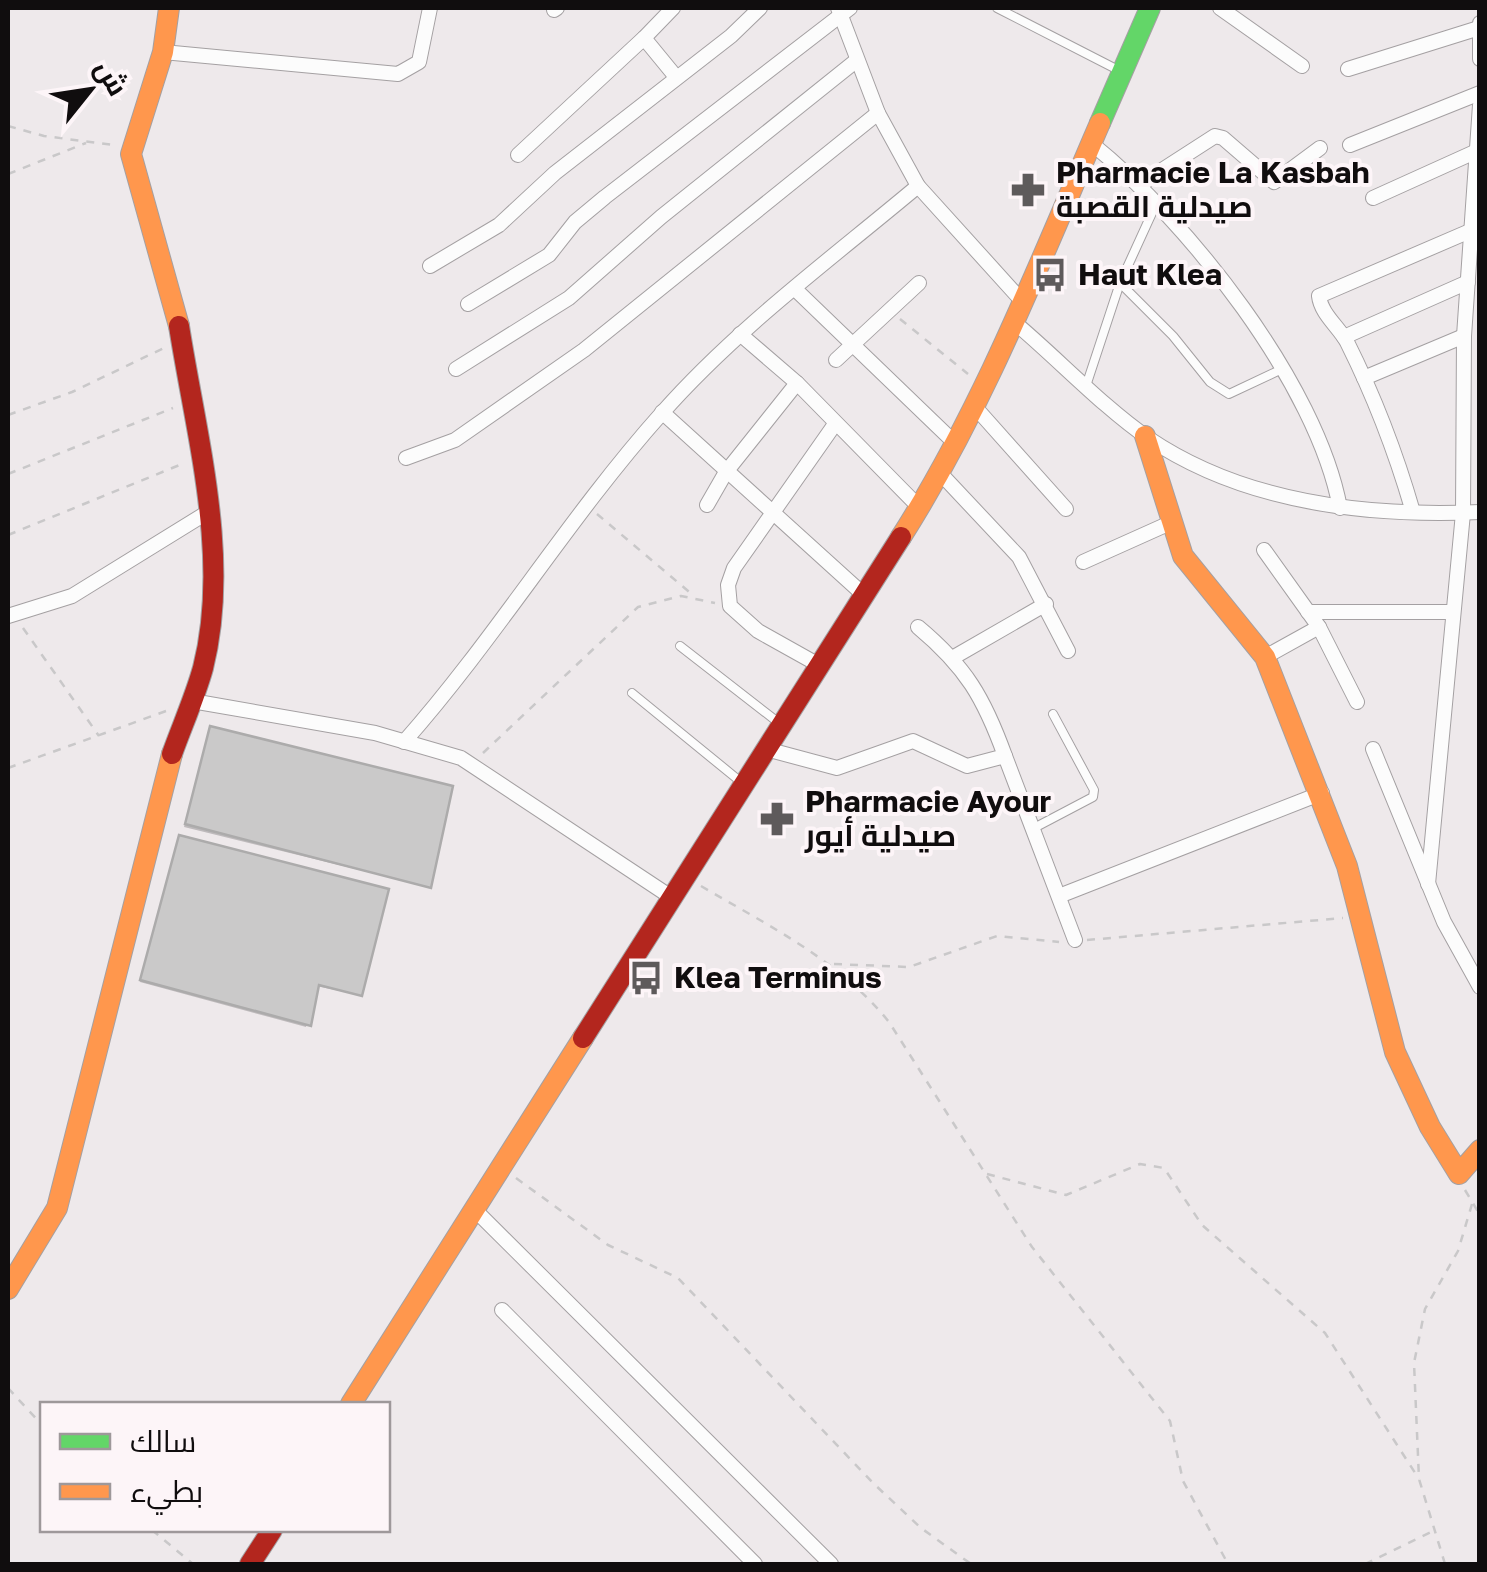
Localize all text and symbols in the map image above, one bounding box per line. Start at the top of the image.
north arrow [40,40,140,140]
text: ش [88,53,135,102]
place label: Pharmacie La Kasbah صيدلية القصبة [1056,154,1370,224]
pharmacy icon: Pharmacie La Kasbah صيدلية القصبة [1009,171,1047,209]
bus stop icon: Haut Klea [1031,256,1069,294]
place label: Haut Klea [1078,256,1222,292]
place label: Pharmacie Ayour صيدلية أيور [804,783,1052,854]
pharmacy icon: Pharmacie Ayour صيدلية أيور [758,800,796,838]
bus stop icon: Klea Terminus [627,959,665,997]
place label: Klea Terminus [674,959,882,995]
legend [40,1402,390,1532]
text: سالك [130,1423,196,1459]
text: بطيء [130,1473,203,1515]

